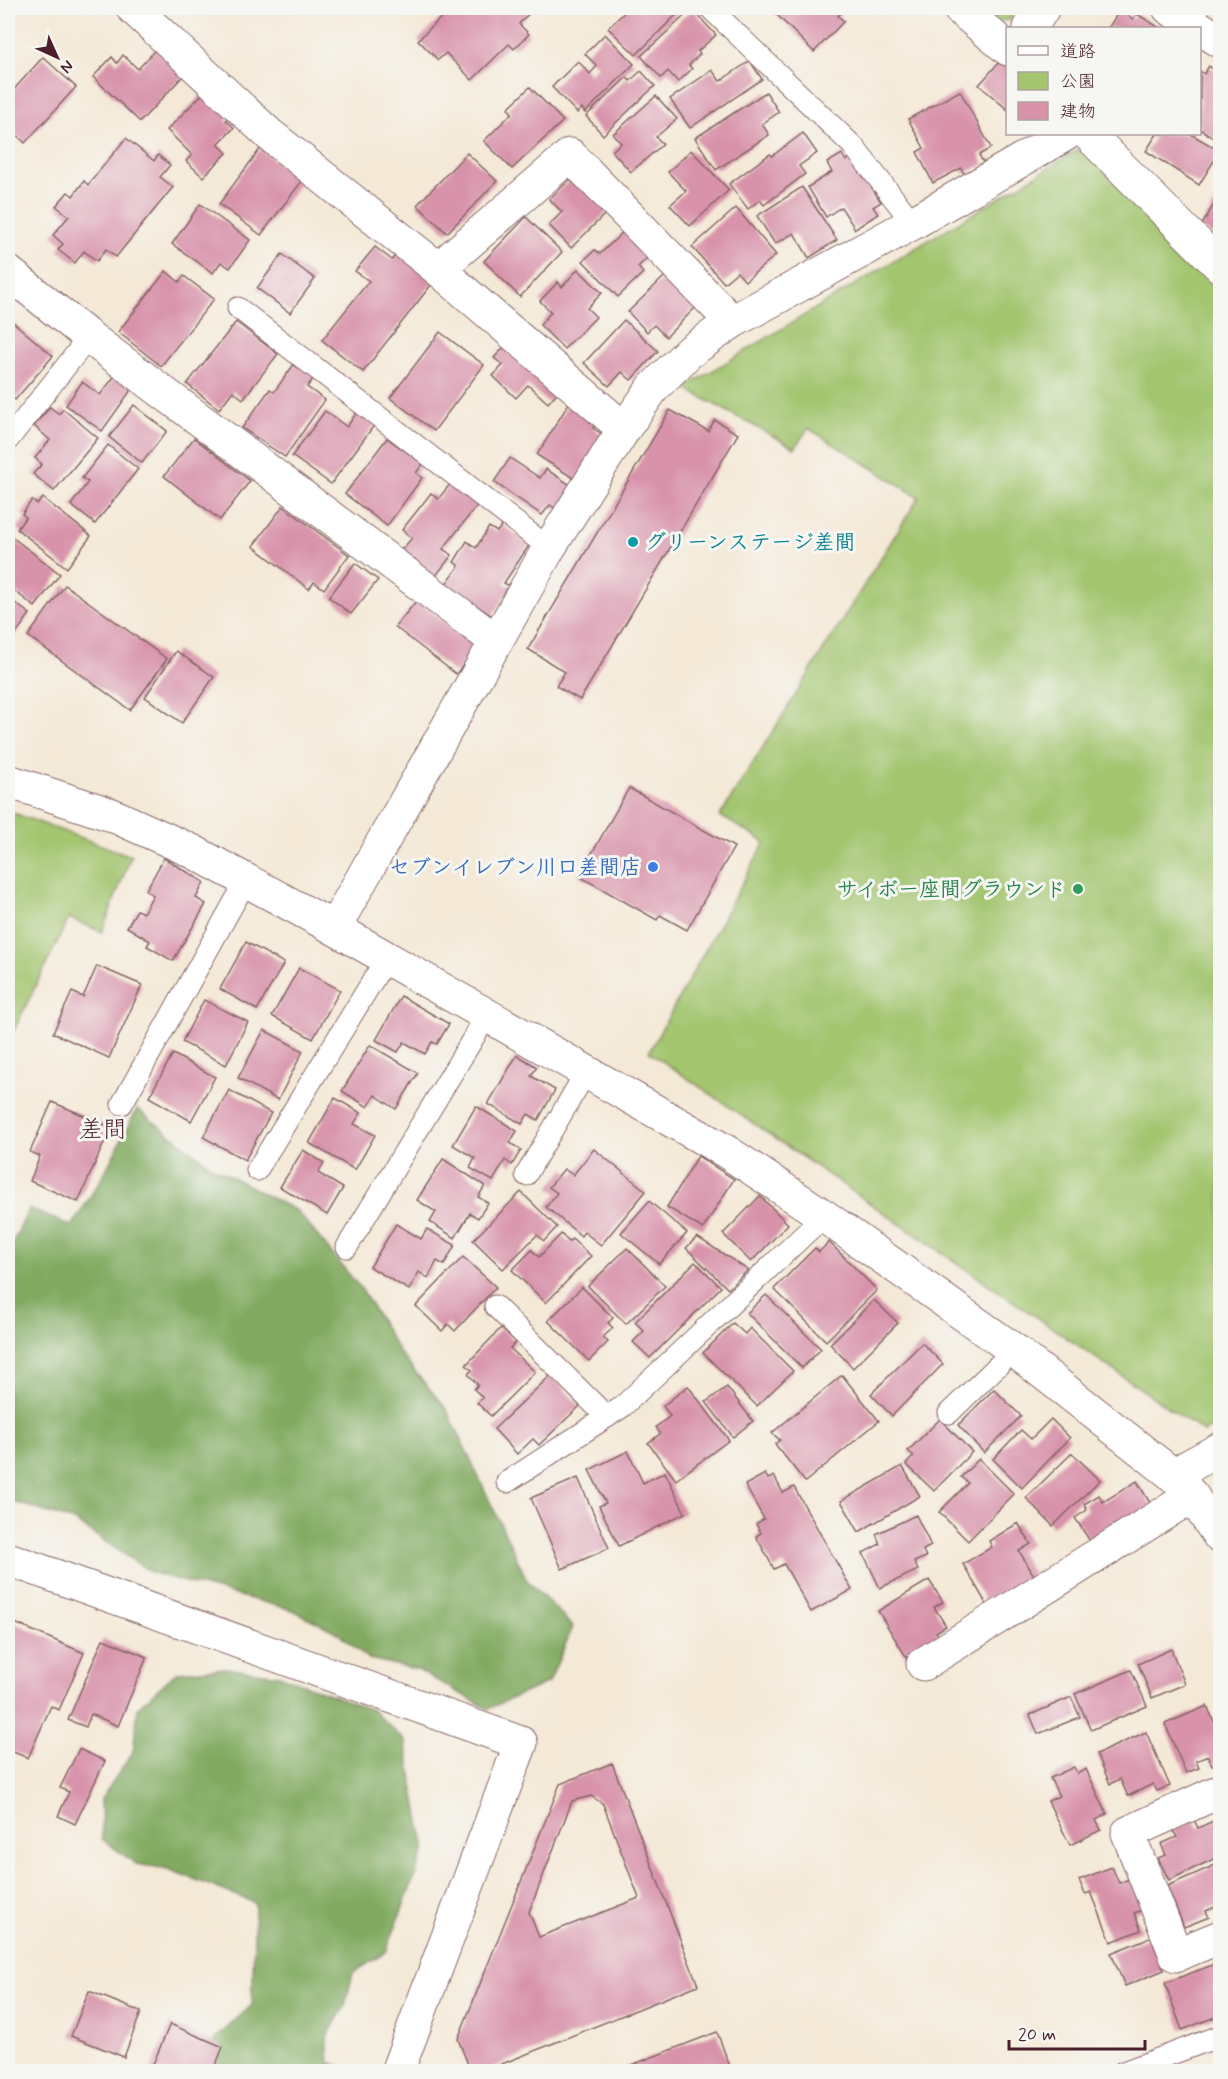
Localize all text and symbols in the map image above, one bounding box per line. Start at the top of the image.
north arrow [27,27,87,87]
legend [1006,27,1201,135]
text: 道路 [1060,40,1096,64]
text: N [55,55,78,78]
text: 公園 [1060,70,1096,94]
text: 建物 [1060,100,1096,124]
place label: グリーンステージ差間 [645,529,855,557]
marker: グリーンステージ差間 [626,535,640,549]
place label: セブンイレブン川口差間店 [389,854,641,882]
marker: セブンイレブン川口差間店 [646,860,660,874]
place label: サイボー座間グラウンド [836,876,1066,904]
marker: サイボー座間グラウンド [1071,882,1085,896]
district label: 差間 [79,1115,127,1146]
scale bar [1009,2013,1146,2051]
text: 20 m [1018,2023,1056,2047]

